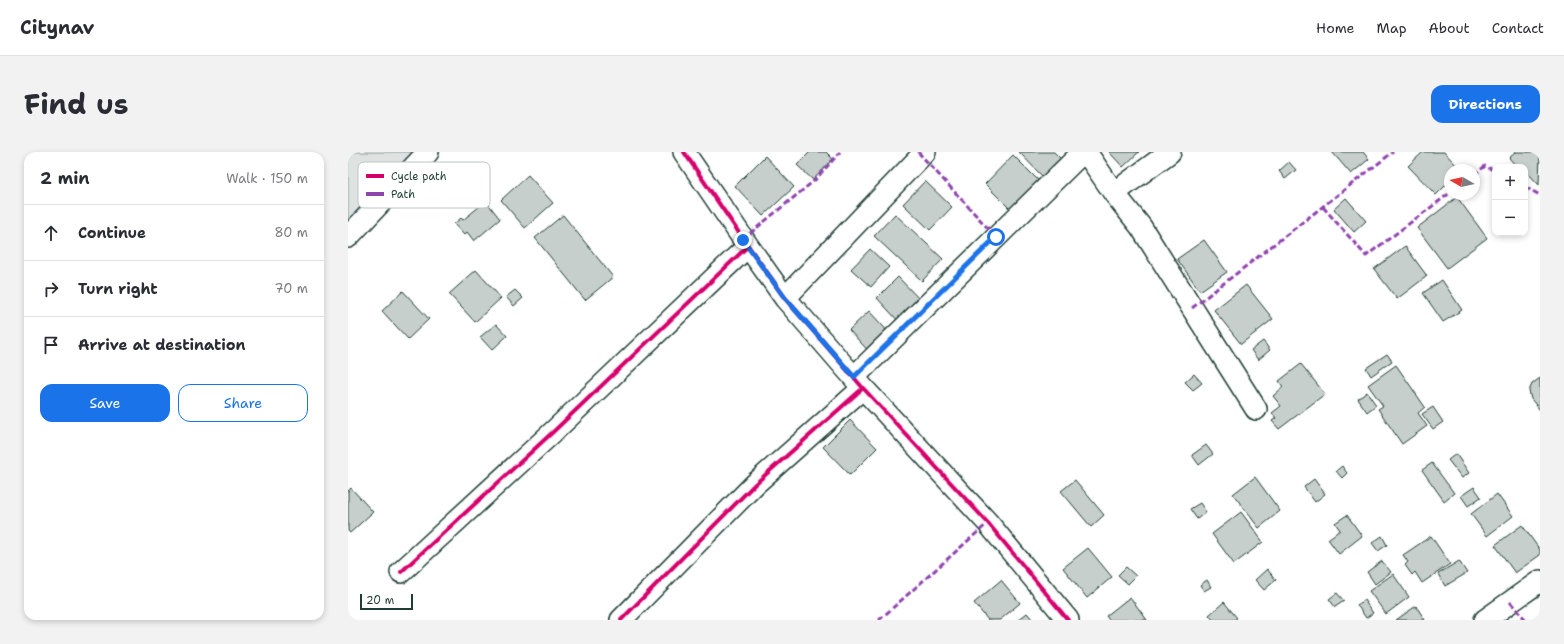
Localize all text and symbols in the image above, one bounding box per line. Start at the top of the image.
text: Citynav [20,15,94,40]
text: Home [1316,19,1355,37]
text: Map [1377,19,1407,37]
text: About [1429,19,1470,37]
text: Contact [1492,19,1544,37]
text: Find us [24,85,129,123]
button: Directions [1431,85,1540,123]
legend [358,162,490,208]
north arrow [1444,164,1480,200]
map controls [1492,164,1528,236]
button: + [1492,164,1528,200]
text: 2 min [40,167,90,189]
text: Cycle path [391,169,447,184]
text: Walk · 150 m [226,170,308,187]
text: Path [391,187,415,202]
button: − [1492,200,1528,236]
icon: ahead [40,222,62,244]
text: Continue [78,223,146,243]
text: 80 m [274,224,308,241]
route start [987,228,1005,246]
route end [734,231,752,249]
icon: right [40,278,62,300]
text: Turn right [78,279,158,299]
text: 70 m [274,280,308,297]
icon: arrive [40,334,62,356]
text: Arrive at destination [78,335,246,355]
button: Save [40,384,170,422]
button: Share [178,384,308,422]
scale bar [360,592,413,611]
text: 20 m [366,593,394,608]

